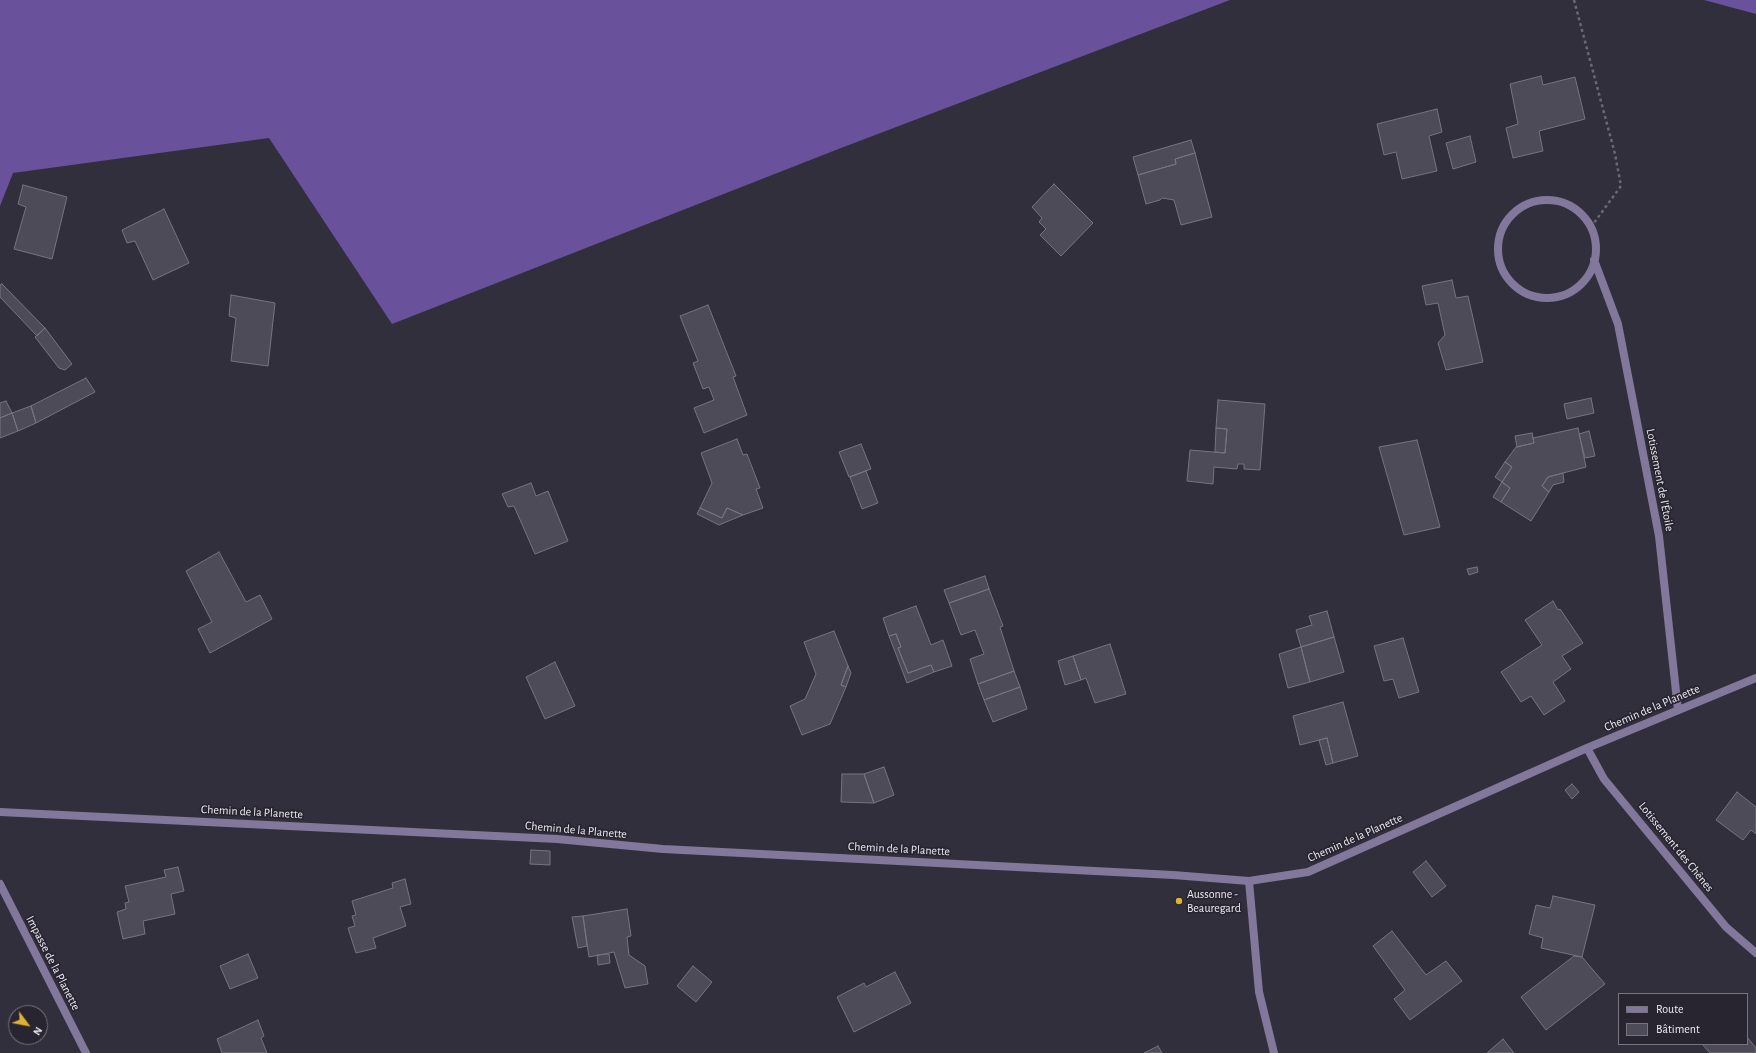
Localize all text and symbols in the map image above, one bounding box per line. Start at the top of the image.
street label: Lotissement de l'Étoile [1643,427,1677,533]
street label: Chemin de la Planette [1602,681,1702,735]
street label: Lotissement des Chênes [1635,799,1717,895]
street label: Chemin de la Planette [201,802,303,822]
street label: Chemin de la Planette [1305,811,1405,865]
street label: Chemin de la Planette [524,818,628,842]
street label: Chemin de la Planette [848,839,950,859]
place label: Aussonne - Beauregard [1187,887,1241,915]
marker: Aussonne - Beauregard [1174,896,1184,906]
street label: Impasse de la Planette [23,913,83,1013]
legend [1618,993,1748,1045]
text: Route [1656,1003,1683,1015]
north arrow [8,1005,48,1045]
text: Bâtiment [1656,1023,1700,1035]
text: N [31,1025,44,1037]

